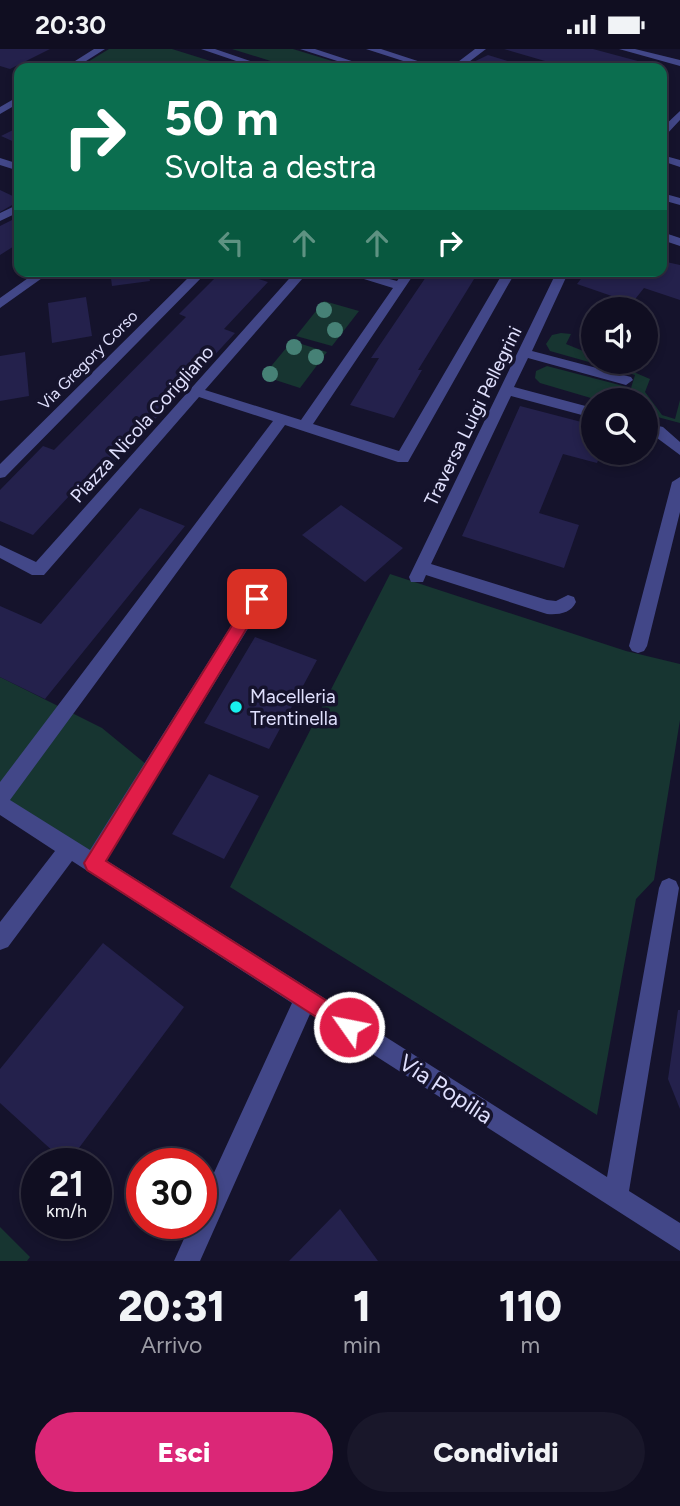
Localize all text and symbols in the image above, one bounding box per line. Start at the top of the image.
text: 20:30 [35,9,106,41]
text: 50 m [164,88,279,147]
icon: right [49,91,140,182]
text: Svolta a destra [164,148,376,186]
icon: left [212,224,250,262]
icon: ahead [285,224,323,262]
icon: ahead [358,224,396,262]
icon: right [431,224,469,262]
map controls [581,297,658,465]
button: sound [581,297,658,374]
street label: Via Gregory Corso [34,306,142,414]
street label: Traversa Luigi Pellegrini [419,322,527,510]
street label: Piazza Nicola Corigliano [65,341,219,507]
button: search [581,388,658,465]
pin [227,569,287,629]
icon: arrive [238,580,276,618]
place label: Macelleria Trentinella [250,685,338,730]
marker: Macelleria Trentinella [228,699,244,715]
position arrow [312,990,386,1064]
street label: Via Popilia [394,1048,498,1130]
speed limit sign: 30 [126,1148,217,1239]
text: 21 [49,1163,84,1205]
text: km/h [46,1200,87,1222]
text: 20:31 [118,1281,225,1332]
text: 1 [353,1281,371,1332]
text: 110 [499,1281,562,1332]
text: Arrivo [141,1331,202,1359]
text: min [343,1331,381,1359]
text: m [521,1331,540,1359]
button: Esci [35,1412,333,1492]
button: Condividi [347,1412,645,1492]

